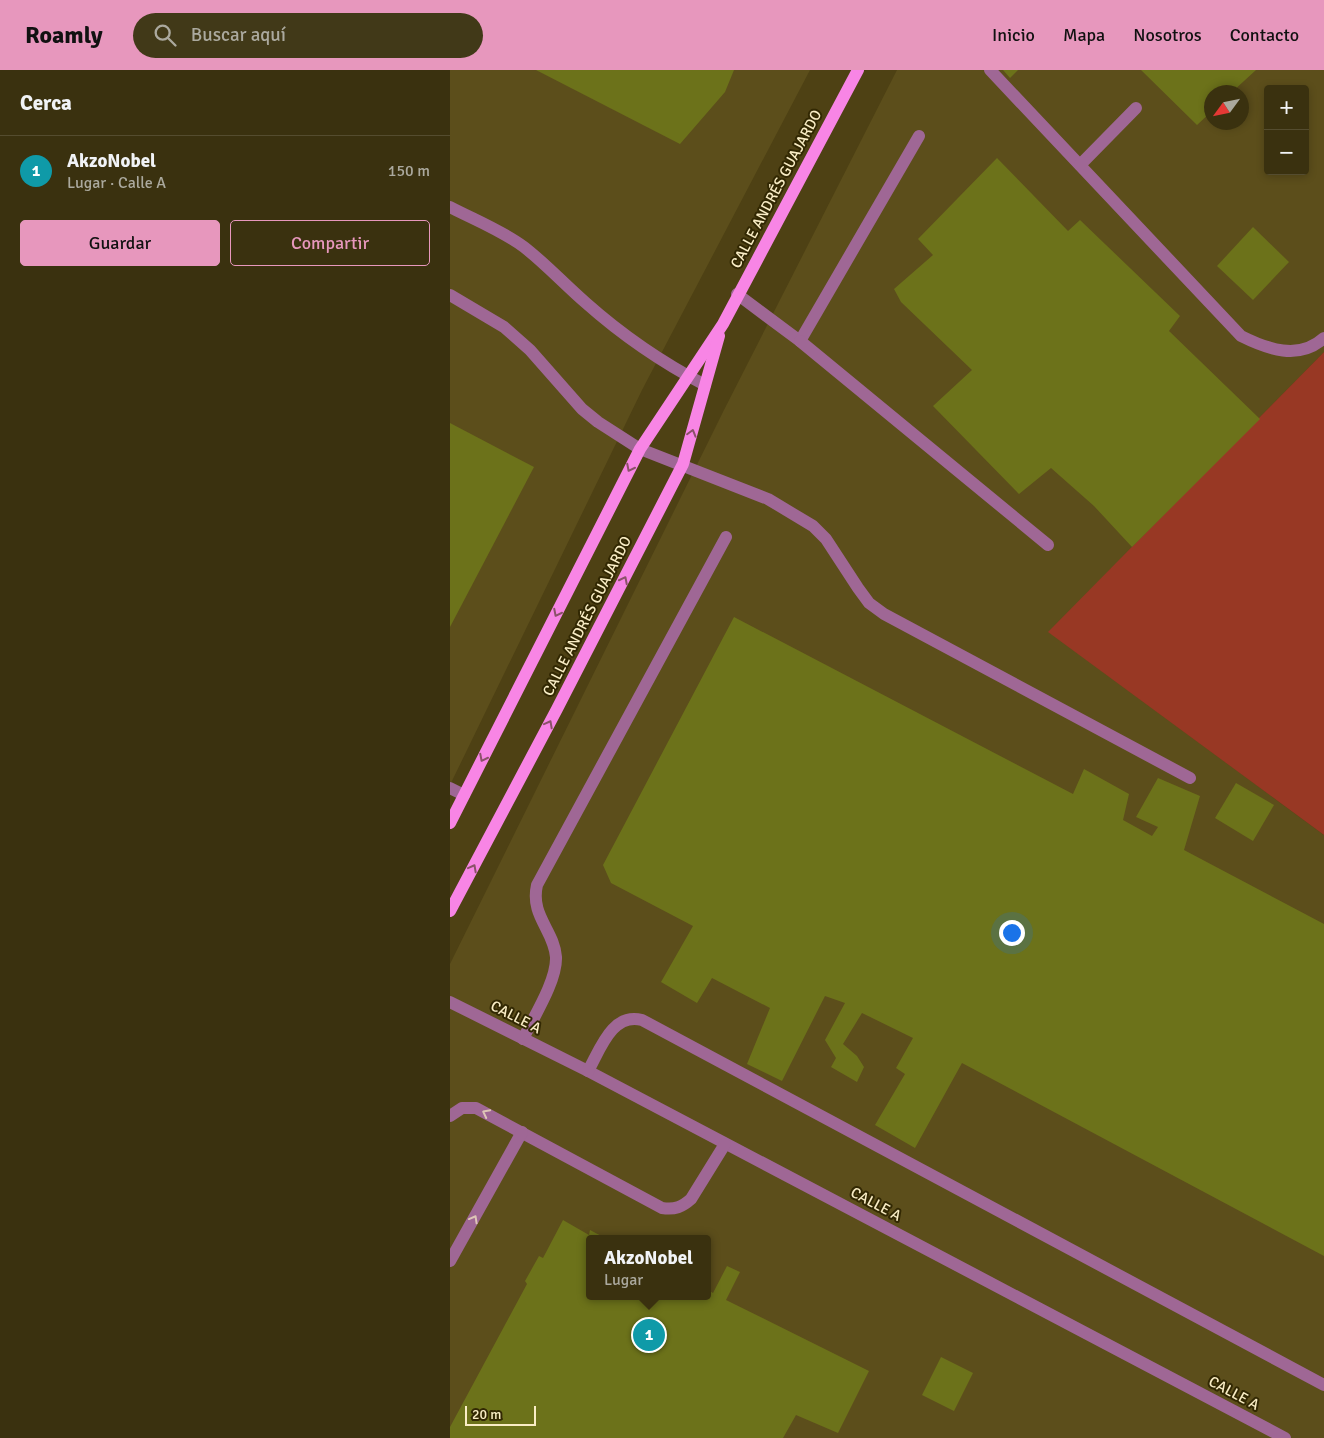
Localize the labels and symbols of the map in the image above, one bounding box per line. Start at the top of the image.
north arrow [1204,85,1249,130]
street label: CALLE ANDRÉS GUAJARDO [726,106,825,271]
one-way arrow [686,429,696,437]
one-way arrow [626,463,636,472]
street label: CALLE ANDRÉS GUAJARDO [538,533,635,699]
one-way arrow [618,576,628,585]
one-way arrow [553,608,563,617]
one-way arrow [543,721,553,730]
one-way arrow [479,753,489,762]
one-way arrow [467,864,477,873]
your location [999,920,1025,946]
street label: CALLE A [488,997,544,1037]
one-way arrow [482,1109,491,1119]
street label: CALLE A [848,1183,904,1225]
one-way arrow [467,1215,477,1224]
pin: 1 [633,1316,665,1354]
street label: CALLE A [1206,1372,1262,1414]
scale bar [465,1403,536,1426]

